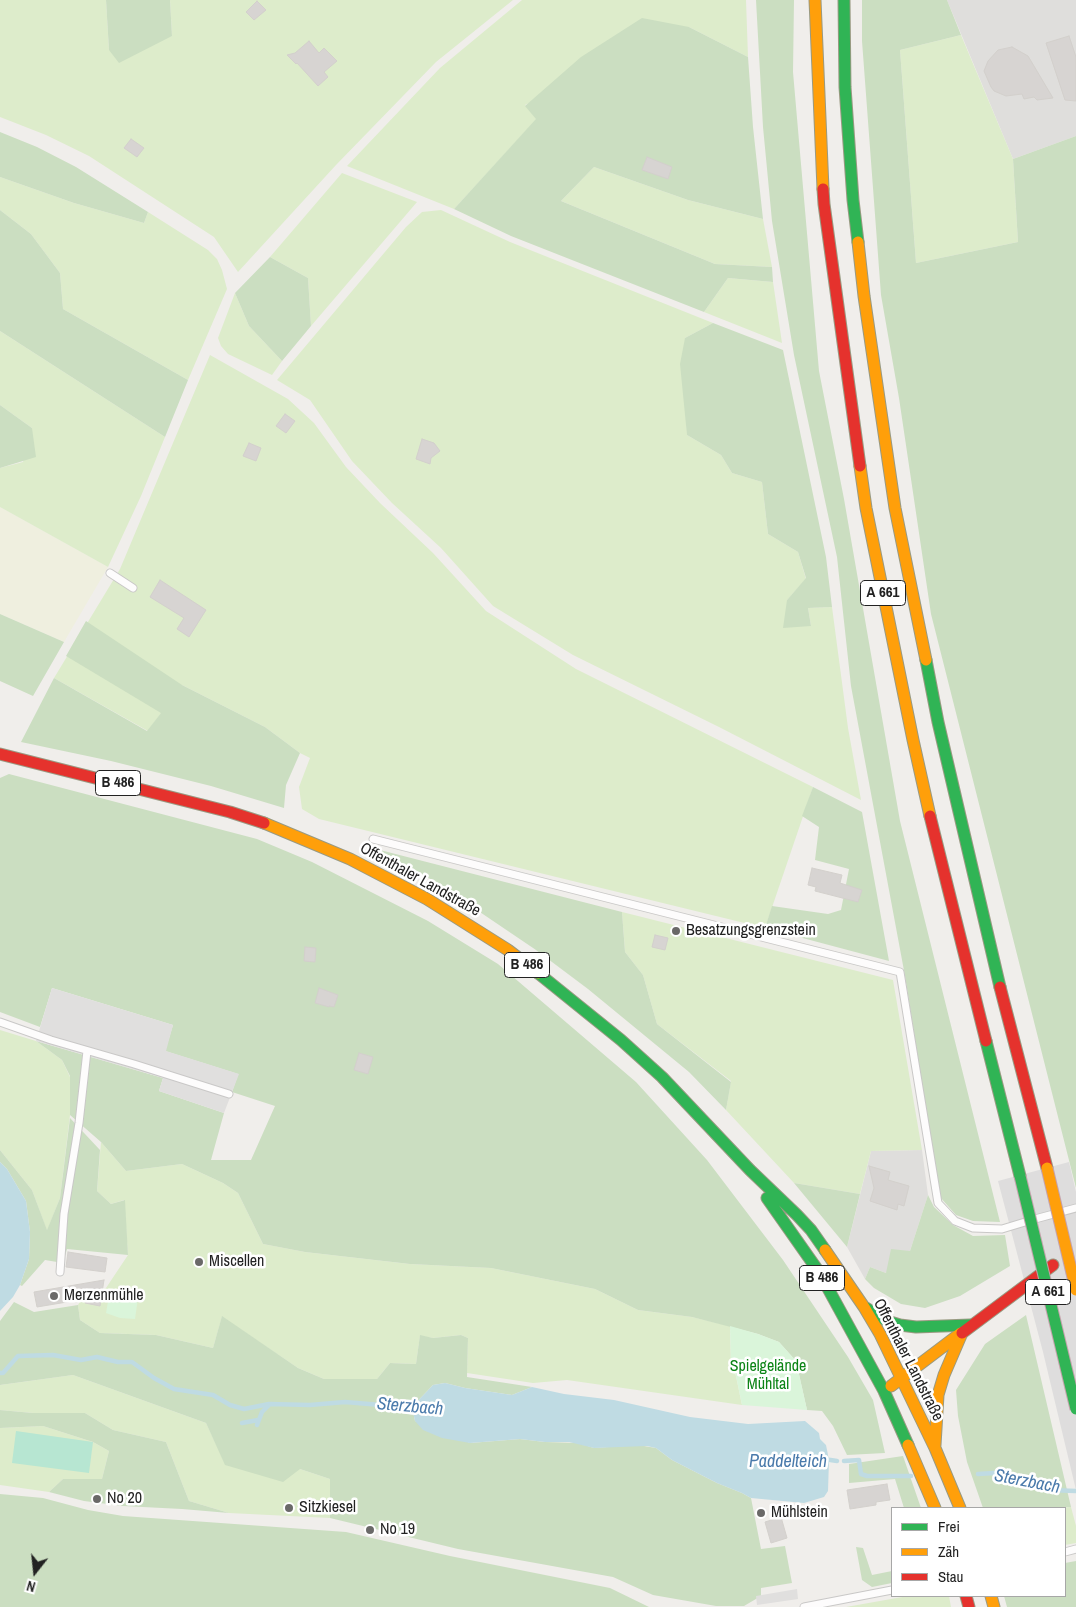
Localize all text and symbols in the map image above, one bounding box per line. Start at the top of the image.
road number: A 661 [860,580,906,606]
road number: B 486 [96,770,140,796]
street label: Offenthaler Landstraße [356,839,484,921]
place label: Besatzungsgrenzstein [686,921,816,941]
marker: Besatzungsgrenzstein [670,925,682,937]
road number: B 486 [504,952,550,978]
place label: Miscellen [209,1252,264,1272]
marker: Miscellen [193,1256,205,1268]
road number: B 486 [800,1266,844,1290]
road number: A 661 [1026,1280,1070,1304]
place label: Merzenmühle [64,1286,143,1306]
marker: Merzenmühle [48,1290,60,1302]
street label: Offenthaler Landstraße [869,1296,947,1424]
park label: Spielgelände Mühltal [730,1357,806,1395]
water label: Sterzbach [376,1393,444,1421]
water label: Paddelteich [749,1451,827,1473]
water label: Sterzbach [992,1465,1062,1499]
place label: No 20 [107,1489,142,1509]
marker: No 20 [91,1493,103,1505]
place label: Sitzkiesel [299,1498,356,1518]
marker: Sitzkiesel [283,1502,295,1514]
place label: Mühlstein [771,1503,828,1523]
marker: Mühlstein [755,1507,767,1519]
legend [891,1507,1066,1597]
text: Frei [938,1516,960,1537]
place label: No 19 [380,1520,415,1540]
marker: No 19 [364,1524,376,1536]
text: Zäh [938,1541,959,1562]
north arrow [10,1547,60,1597]
text: Stau [938,1566,963,1587]
text: N [24,1577,37,1596]

